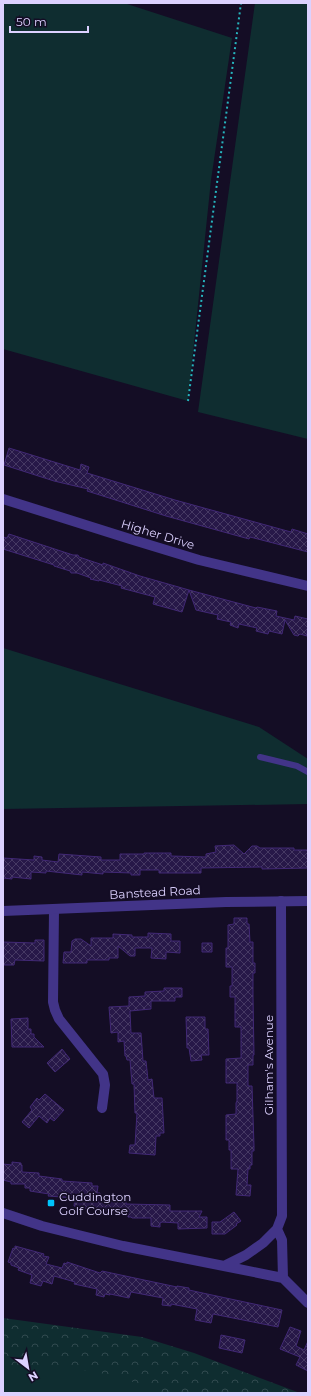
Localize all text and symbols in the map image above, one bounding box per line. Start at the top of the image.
scale bar [10,8,88,34]
text: 50 m [16,14,47,29]
street label: Higher Drive [119,516,197,552]
street label: Banstead Road [109,882,201,902]
street label: Gilham's Avenue [261,1015,276,1115]
place label: Cuddington Golf Course [59,1189,131,1218]
marker: Cuddington Golf Course [46,1198,56,1208]
north arrow [8,1348,48,1388]
text: N [26,1368,41,1385]

